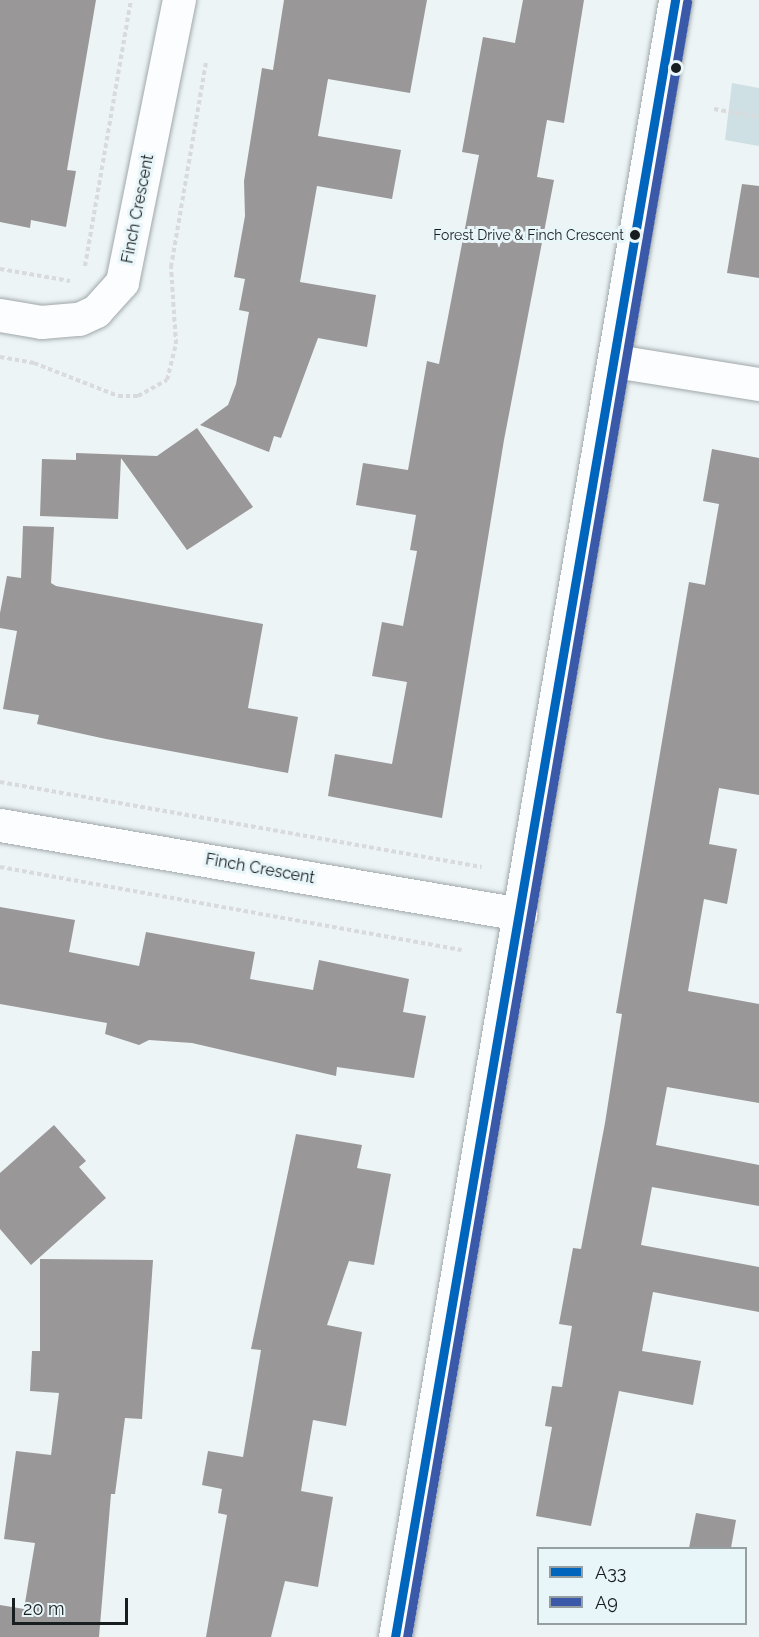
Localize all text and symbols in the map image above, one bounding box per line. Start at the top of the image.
unlabelled marker [670,62,682,74]
street label: Finch Crescent [118,153,158,265]
place label: Forest Drive & Finch Crescent [433,227,624,243]
marker: Forest Drive & Finch Crescent [629,229,641,241]
street label: Finch Crescent [204,850,316,888]
legend [537,1547,747,1625]
text: A33 [595,1562,626,1583]
scale bar [15,1586,130,1624]
text: A9 [595,1592,618,1613]
text: 20 m [23,1598,65,1619]

